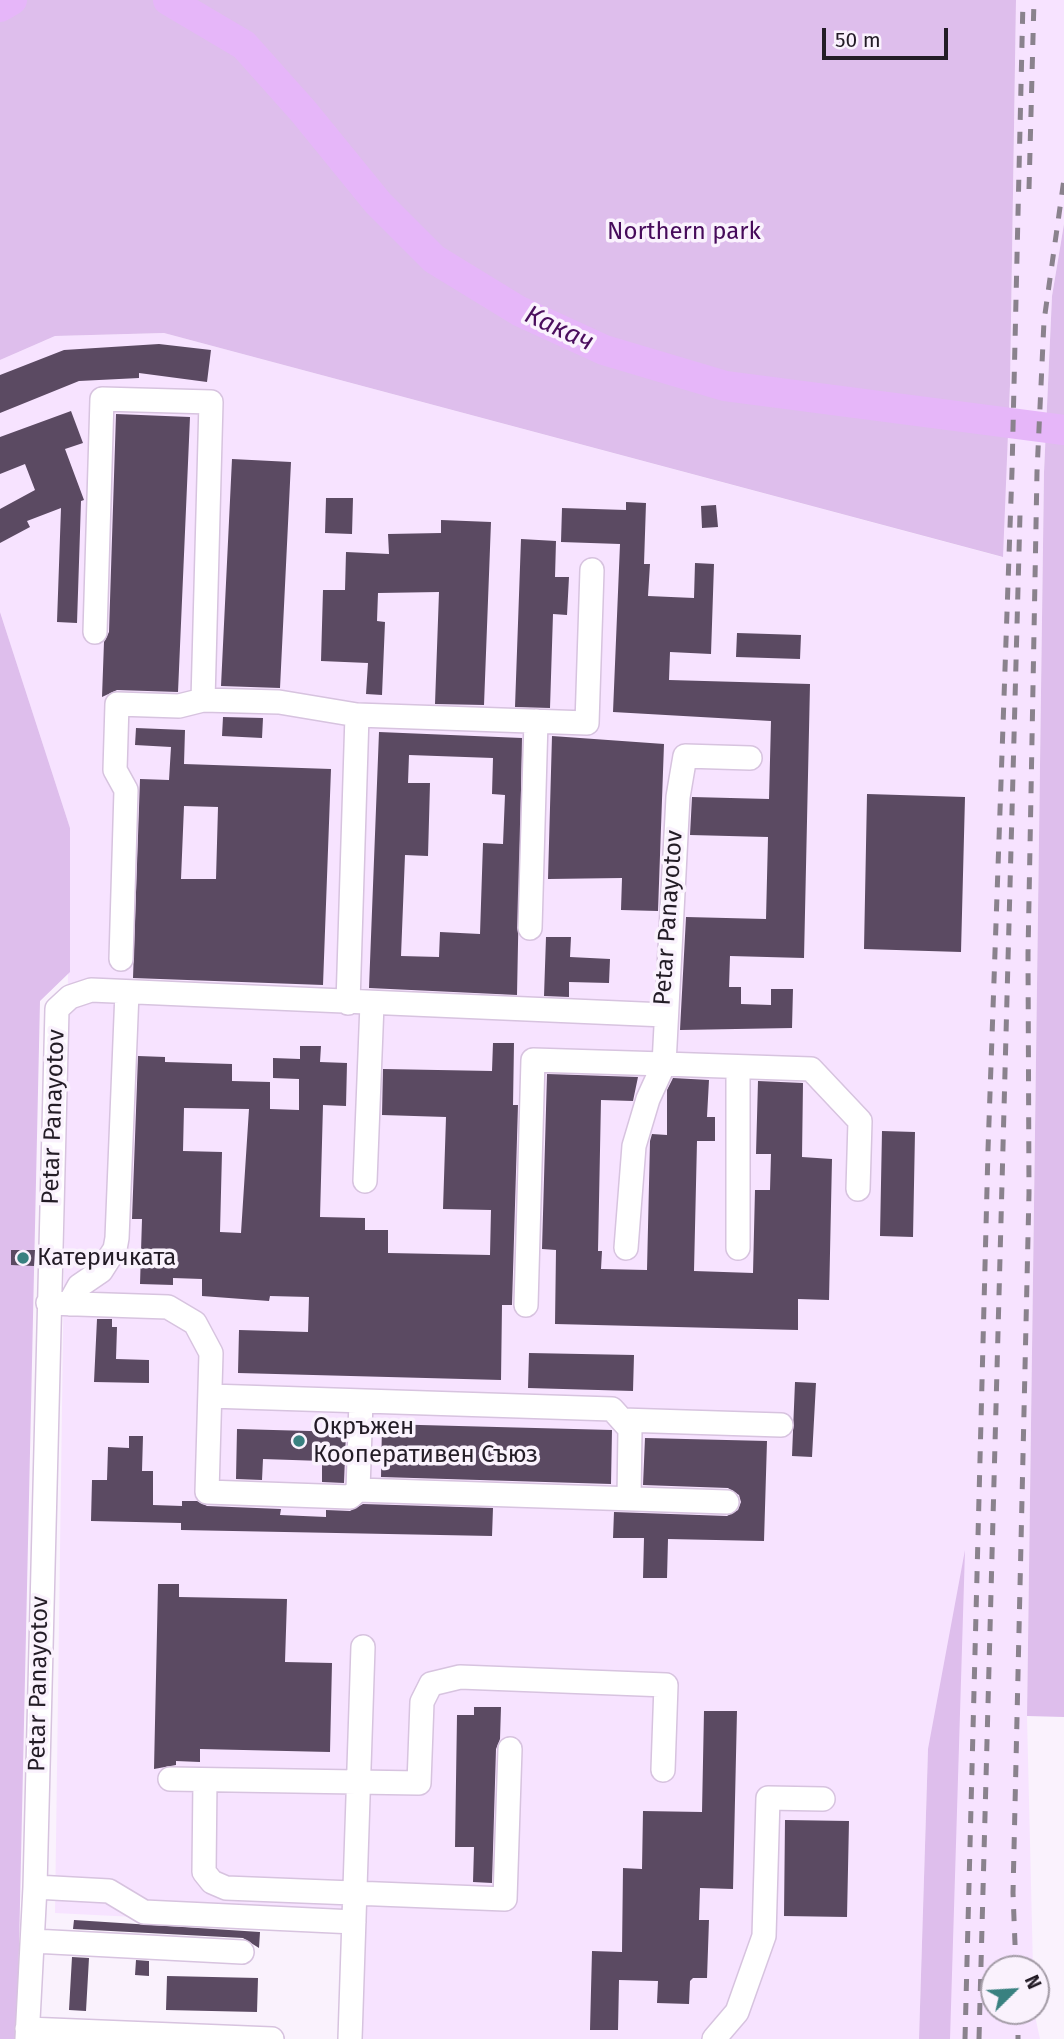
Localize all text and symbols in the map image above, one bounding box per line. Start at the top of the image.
scale bar [826,14,952,58]
text: 50 m [835,27,881,53]
park label: Northern park [607,218,761,246]
water label: Какач [520,300,598,358]
street label: Petar Panayotov [649,829,689,1007]
street label: Petar Panayotov [37,1029,71,1205]
place label: Катеричката [37,1244,176,1272]
marker: Катеричката [15,1250,31,1266]
place label: Окръжен Кооперативен Съюз [313,1413,538,1469]
marker: Окръжен Кооперативен Съюз [291,1433,307,1449]
street label: Petar Panayotov [23,1596,55,1772]
north arrow [980,1955,1050,2025]
text: N [1020,1972,1046,1992]

